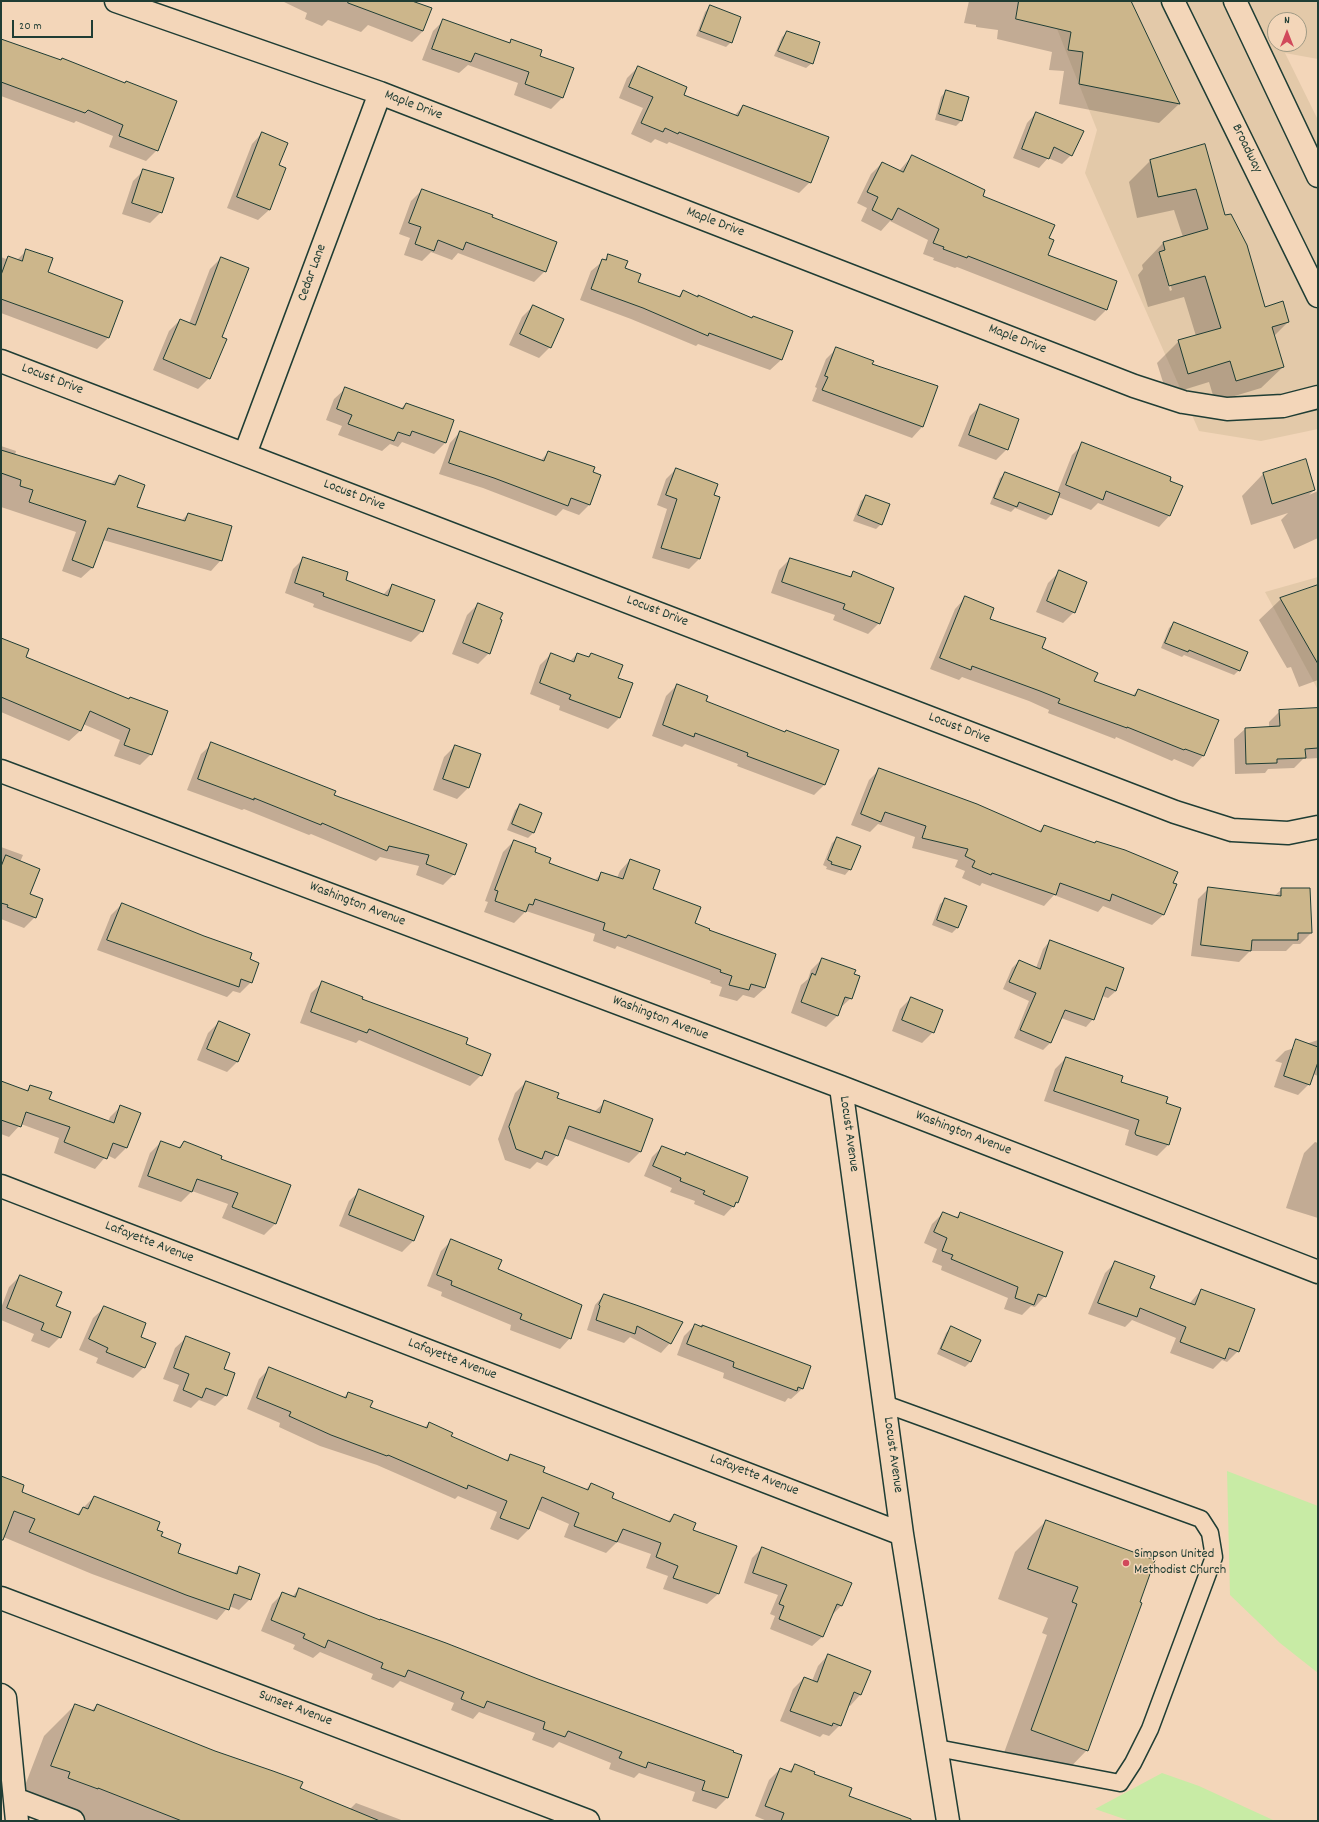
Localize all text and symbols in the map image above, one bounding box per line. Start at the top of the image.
scale bar [14,12,95,38]
north arrow [1267,12,1307,52]
text: N [1284,13,1290,29]
text: 20 m [19,18,42,35]
street label: Maple Drive [382,87,444,125]
street label: Broadway [1227,122,1265,176]
street label: Maple Drive [684,204,746,242]
street label: Cedar Lane [295,242,331,304]
street label: Maple Drive [986,321,1048,359]
street label: Locust Drive [19,361,85,399]
street label: Locust Drive [321,477,387,515]
street label: Locust Drive [624,593,690,631]
street label: Locust Drive [926,710,992,748]
street label: Washington Avenue [307,879,407,931]
street label: Washington Avenue [610,993,710,1045]
street label: Locust Avenue [834,1095,862,1173]
street label: Washington Avenue [913,1108,1013,1160]
street label: Lafayette Avenue [102,1218,196,1268]
street label: Lafayette Avenue [405,1335,499,1385]
street label: Locust Avenue [878,1416,906,1494]
street label: Lafayette Avenue [707,1451,801,1501]
place label: Simpson United Methodist Church [1134,1547,1226,1580]
marker: Simpson United Methodist Church [1121,1558,1131,1568]
street label: Sunset Avenue [256,1687,334,1731]

